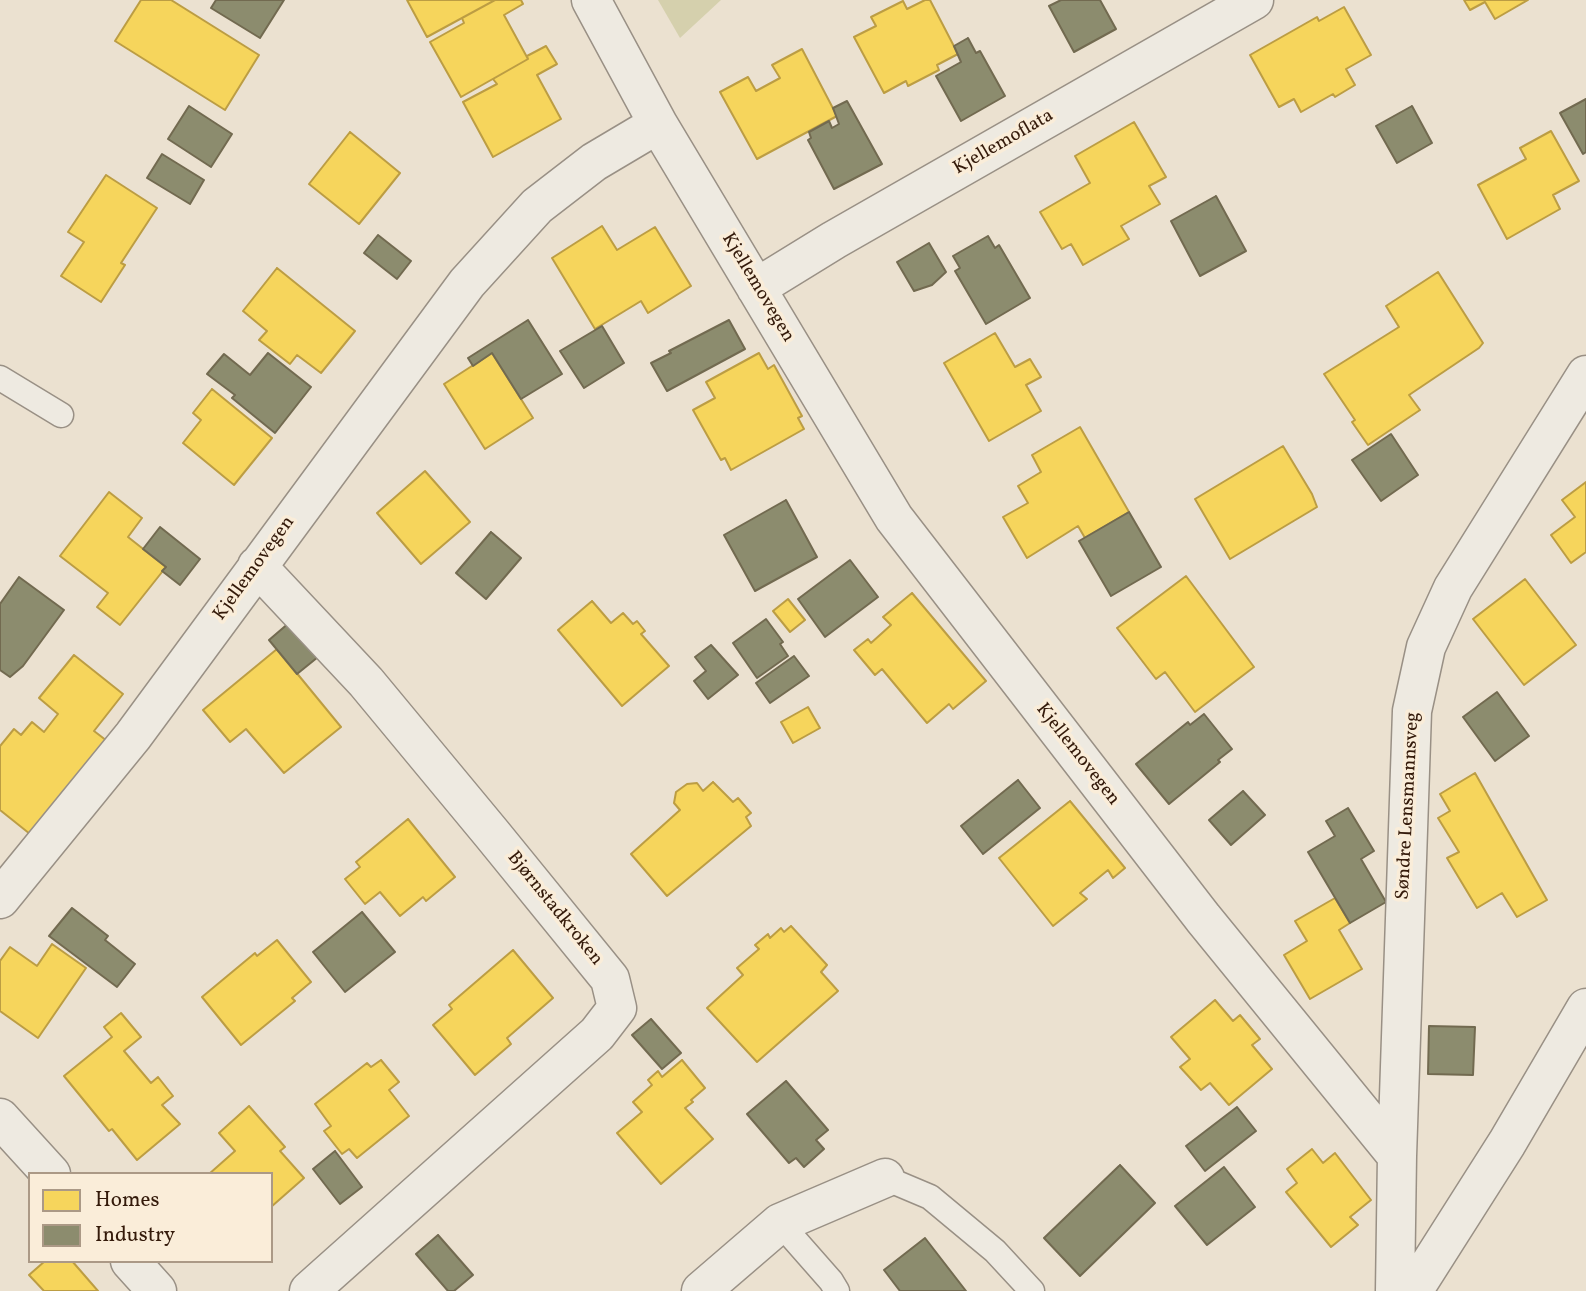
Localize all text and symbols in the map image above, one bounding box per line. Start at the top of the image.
street label: Kjellemoflata [950,105,1058,181]
street label: Kjellemovegen [715,229,799,347]
street label: Kjellemovegen [210,512,300,626]
street label: Kjellemovegen [1030,699,1124,811]
street label: Søndre Lensmannsveg [1393,712,1425,900]
street label: Bjørnstadkroken [501,847,607,971]
legend [28,1172,273,1263]
text: Homes [95,1186,160,1215]
text: Industry [95,1221,175,1250]

